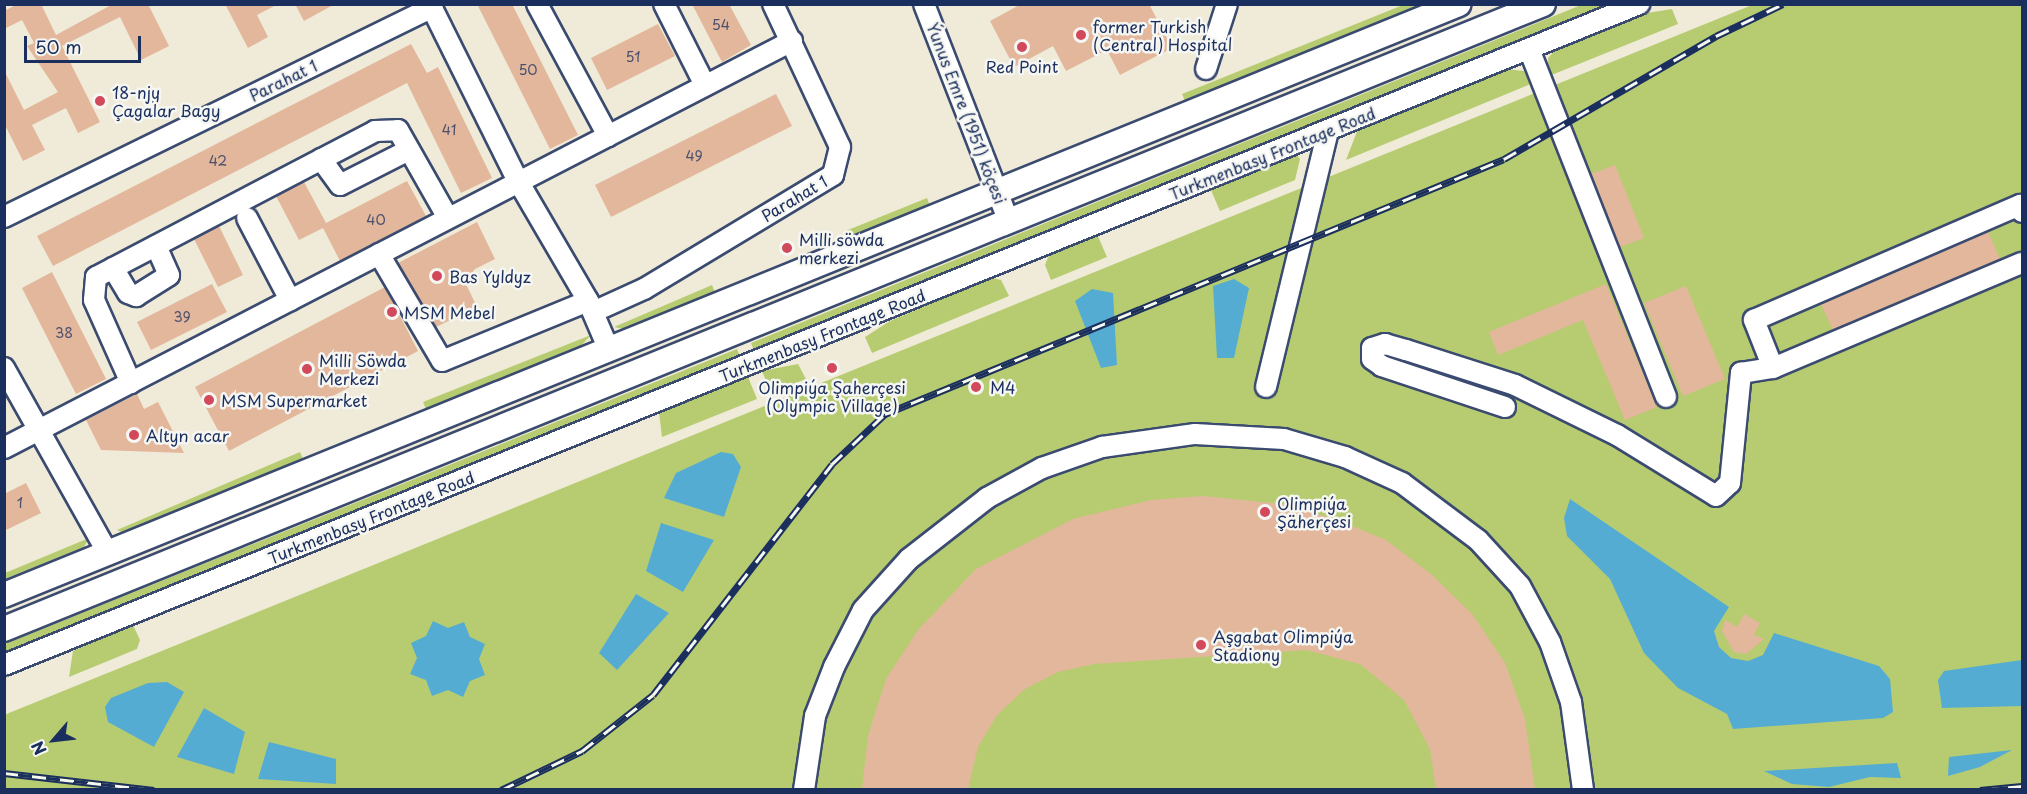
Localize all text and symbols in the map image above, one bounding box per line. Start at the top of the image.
place label: former Turkish (Central) Hospital [1093,16,1233,54]
house number: 54 [712,17,730,33]
street label: Ýunus Emre (1951) köçesi [924,20,1010,206]
scale bar [27,24,144,62]
marker: former Turkish (Central) Hospital [1074,28,1088,42]
text: 50 m [35,33,82,60]
marker: Red Point [1015,40,1029,54]
house number: 51 [626,49,640,65]
street label: Parahat 1 [245,55,321,105]
place label: Red Point [985,56,1059,76]
house number: 50 [518,62,538,78]
place label: 18-njy Çagalar Bagy [112,82,220,120]
marker: 18-njy Çagalar Bagy [93,94,107,108]
street label: Turkmenbasy Frontage Road [1166,103,1378,203]
house number: 41 [442,122,456,138]
house number: 49 [685,148,703,164]
house number: 42 [209,153,227,169]
street label: Parahat 1 [757,171,831,225]
house number: 40 [366,212,386,228]
place label: Milli söwda merkezi [799,229,885,267]
marker: Milli söwda merkezi [780,241,794,255]
place label: Bas Yyldyz [449,266,531,286]
marker: Bas Yyldyz [430,269,444,283]
street label: Turkmenbasy Frontage Road [716,285,928,385]
place label: MSM Mebel [404,302,495,322]
marker: MSM Mebel [385,305,399,319]
house number: 39 [173,309,191,325]
house number: 38 [55,325,73,341]
place label: Milli Söwda Merkezi [319,350,407,388]
marker: Olimpiýa Şaherçesi (Olympic Village) [825,361,839,375]
marker: Milli Söwda Merkezi [300,362,314,376]
place label: Olimpiýa Şaherçesi (Olympic Village) [758,377,906,415]
place label: M4 [990,377,1016,397]
marker: M4 [967,378,985,396]
place label: MSM Supermarket [221,390,367,410]
marker: MSM Supermarket [202,393,216,407]
place label: Altyn acar [146,425,229,445]
marker: Altyn acar [127,428,141,442]
street label: Turkmenbasy Frontage Road [265,467,477,567]
place label: Olimpiýa Şäherçesi [1277,493,1351,531]
house number: 1 [17,495,23,511]
marker: Olimpiýa Şäherçesi [1258,505,1272,519]
place label: Aşgabat Olimpiýa Stadiony [1213,626,1353,664]
marker: Aşgabat Olimpiýa Stadiony [1194,638,1208,652]
north arrow [24,710,84,770]
text: N [25,737,52,760]

